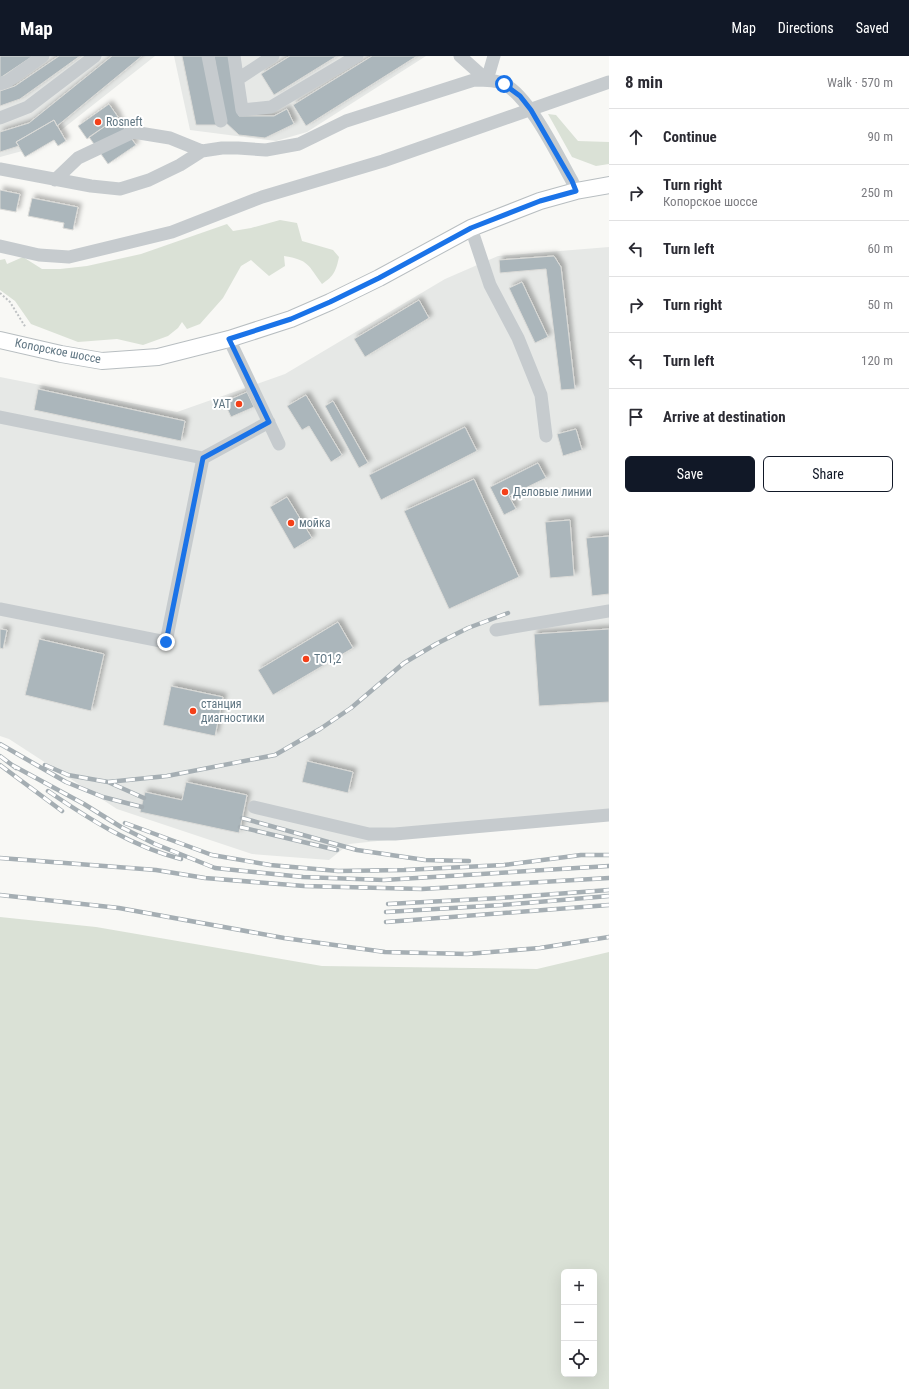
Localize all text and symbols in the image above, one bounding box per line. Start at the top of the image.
text: Map [20,17,53,40]
text: Map [732,20,756,36]
text: Directions [778,20,834,36]
text: Saved [856,20,889,36]
text: 8 min [625,72,663,92]
route start [495,75,513,93]
text: Walk · 570 m [827,75,893,90]
place label: Rosneft [106,115,143,129]
marker: Rosneft [93,117,103,127]
icon: ahead [625,126,647,148]
text: Continue [663,128,717,146]
text: 90 m [867,129,893,144]
text: Turn right [663,176,722,194]
icon: right [625,182,647,204]
text: 250 m [861,185,893,200]
text: Копорское шоссе [663,194,758,209]
icon: left [625,238,647,260]
text: Turn left [663,240,714,258]
text: 60 m [867,241,893,256]
icon: right [625,294,647,316]
text: Turn right [663,296,722,314]
text: 50 m [867,297,893,312]
street label: Копорское шоссе [14,336,103,366]
icon: left [625,350,647,372]
text: Turn left [663,352,714,370]
text: 120 m [861,353,893,368]
place label: УАТ [213,397,231,411]
marker: УАТ [234,399,244,409]
icon: arrive [625,406,647,428]
text: Arrive at destination [663,408,786,426]
button: Save [625,456,755,492]
button: Share [763,456,893,492]
place label: Деловые линии [513,485,592,499]
marker: Деловые линии [500,487,510,497]
place label: мойка [299,516,331,530]
marker: мойка [286,518,296,528]
route end [157,633,175,651]
place label: ТО1,2 [314,652,342,666]
marker: ТО1,2 [301,654,311,664]
place label: станция диагностики [201,697,265,725]
marker: станция диагностики [188,706,198,716]
map controls [561,1269,597,1377]
button: + [561,1269,597,1305]
button: − [561,1305,597,1341]
button: locate [561,1341,597,1377]

